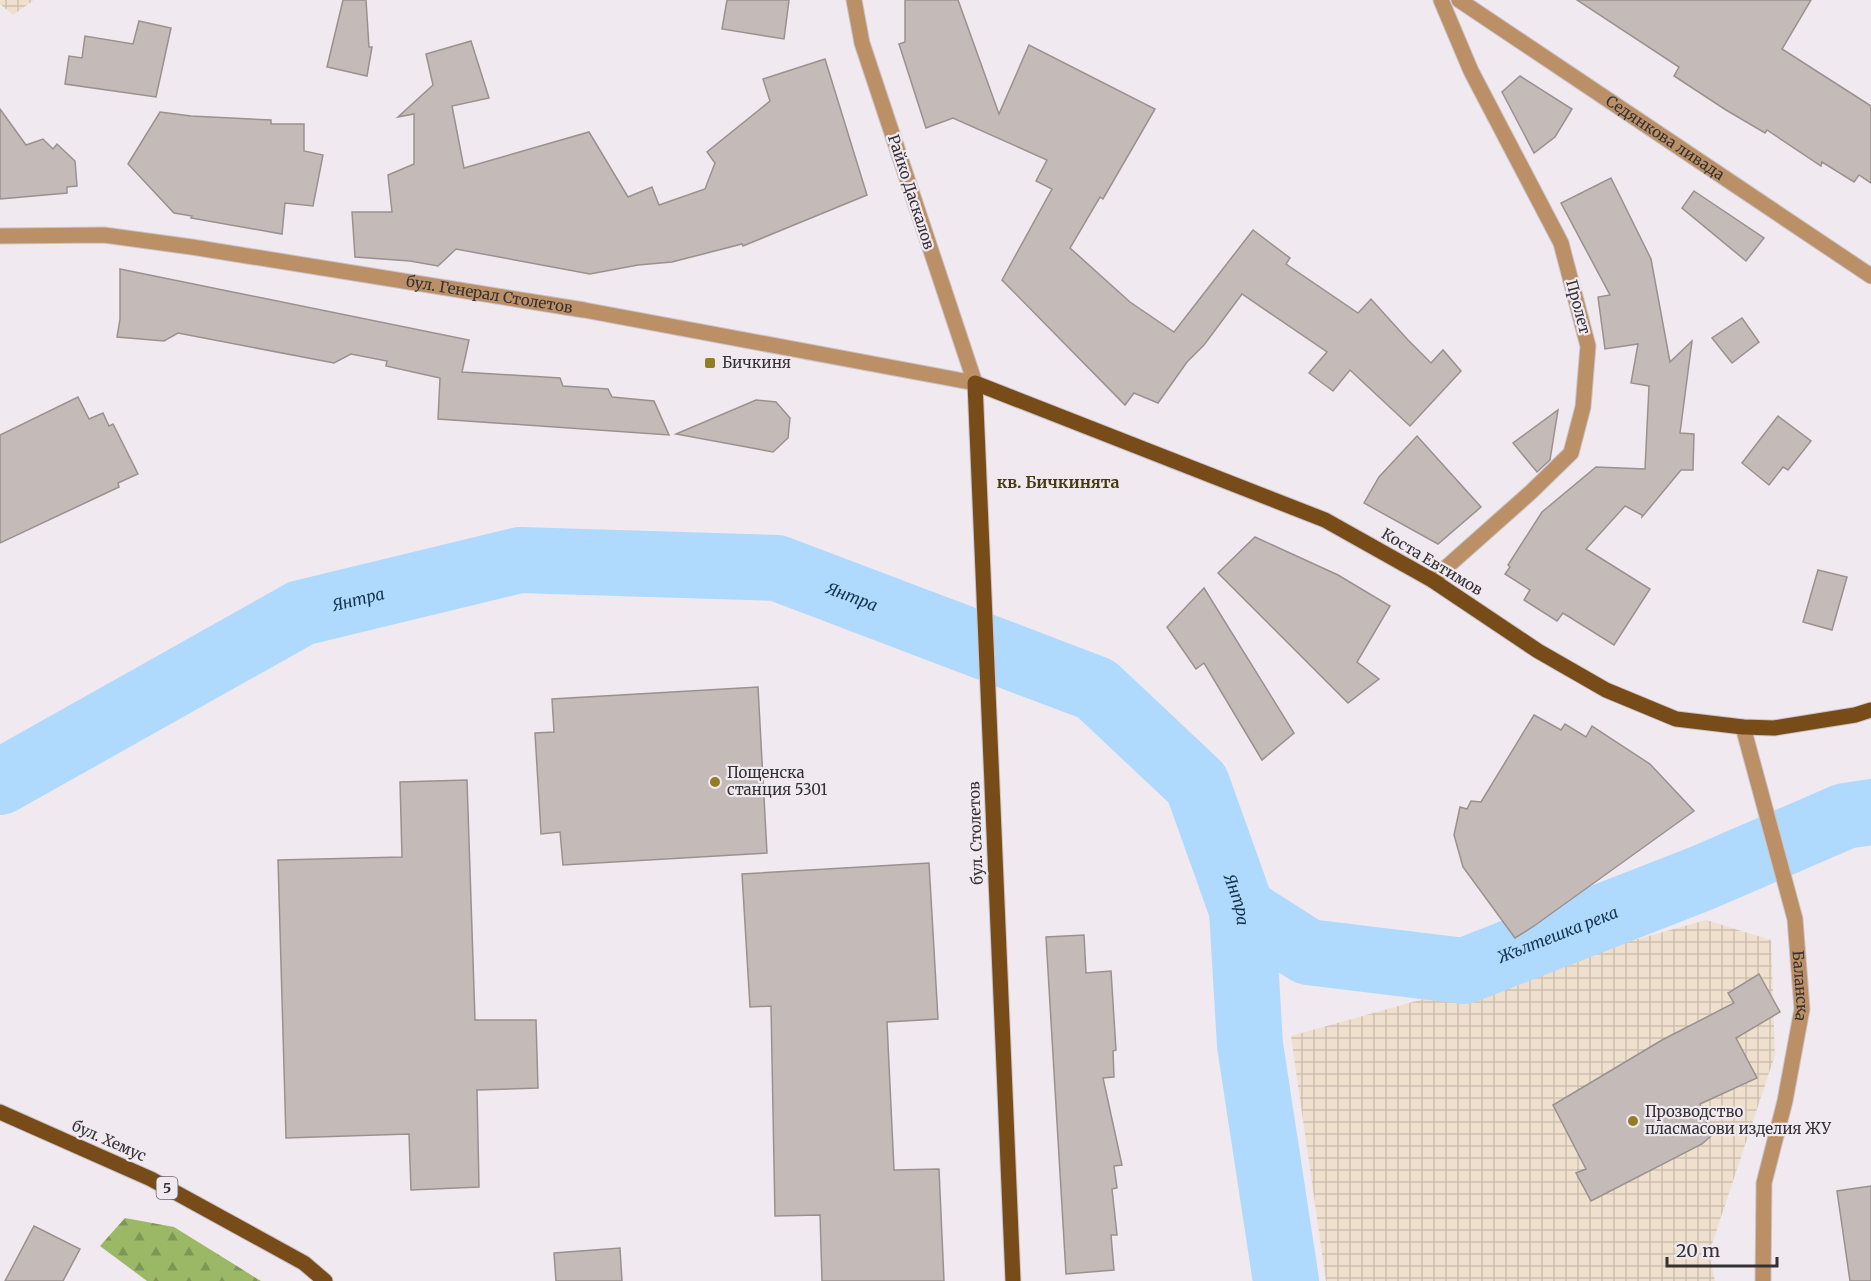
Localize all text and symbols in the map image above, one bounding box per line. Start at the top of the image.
street label: Седянкова ливада [1602,91,1728,184]
street label: Райко Даскалов [884,132,939,252]
street label: бул. Генерал Столетов [405,272,574,317]
street label: Пролет [1562,278,1595,336]
place label: Бичкиня [722,353,791,372]
marker: Бичкиня [703,356,717,370]
district label: кв. Бичкинята [997,472,1119,492]
street label: Коста Евтимов [1378,524,1486,599]
water label: Янтра [823,577,881,615]
water label: Янтра [329,583,386,615]
place label: Пощенска станция 5301 [727,763,827,799]
marker: Пощенска станция 5301 [708,775,722,789]
street label: бул. Столетов [964,781,987,885]
water label: Янтра [1219,870,1253,926]
water label: Жълтешка река [1494,902,1621,967]
street label: Баланска [1788,950,1812,1023]
place label: Прозводство пласмасови изделия ЖУ [1645,1102,1831,1138]
marker: Прозводство пласмасови изделия ЖУ [1626,1114,1640,1128]
street label: бул. Хемус [69,1116,150,1166]
road number: 5 [156,1177,178,1199]
scale bar [1667,1230,1776,1268]
text: 20 m [1676,1239,1720,1262]

